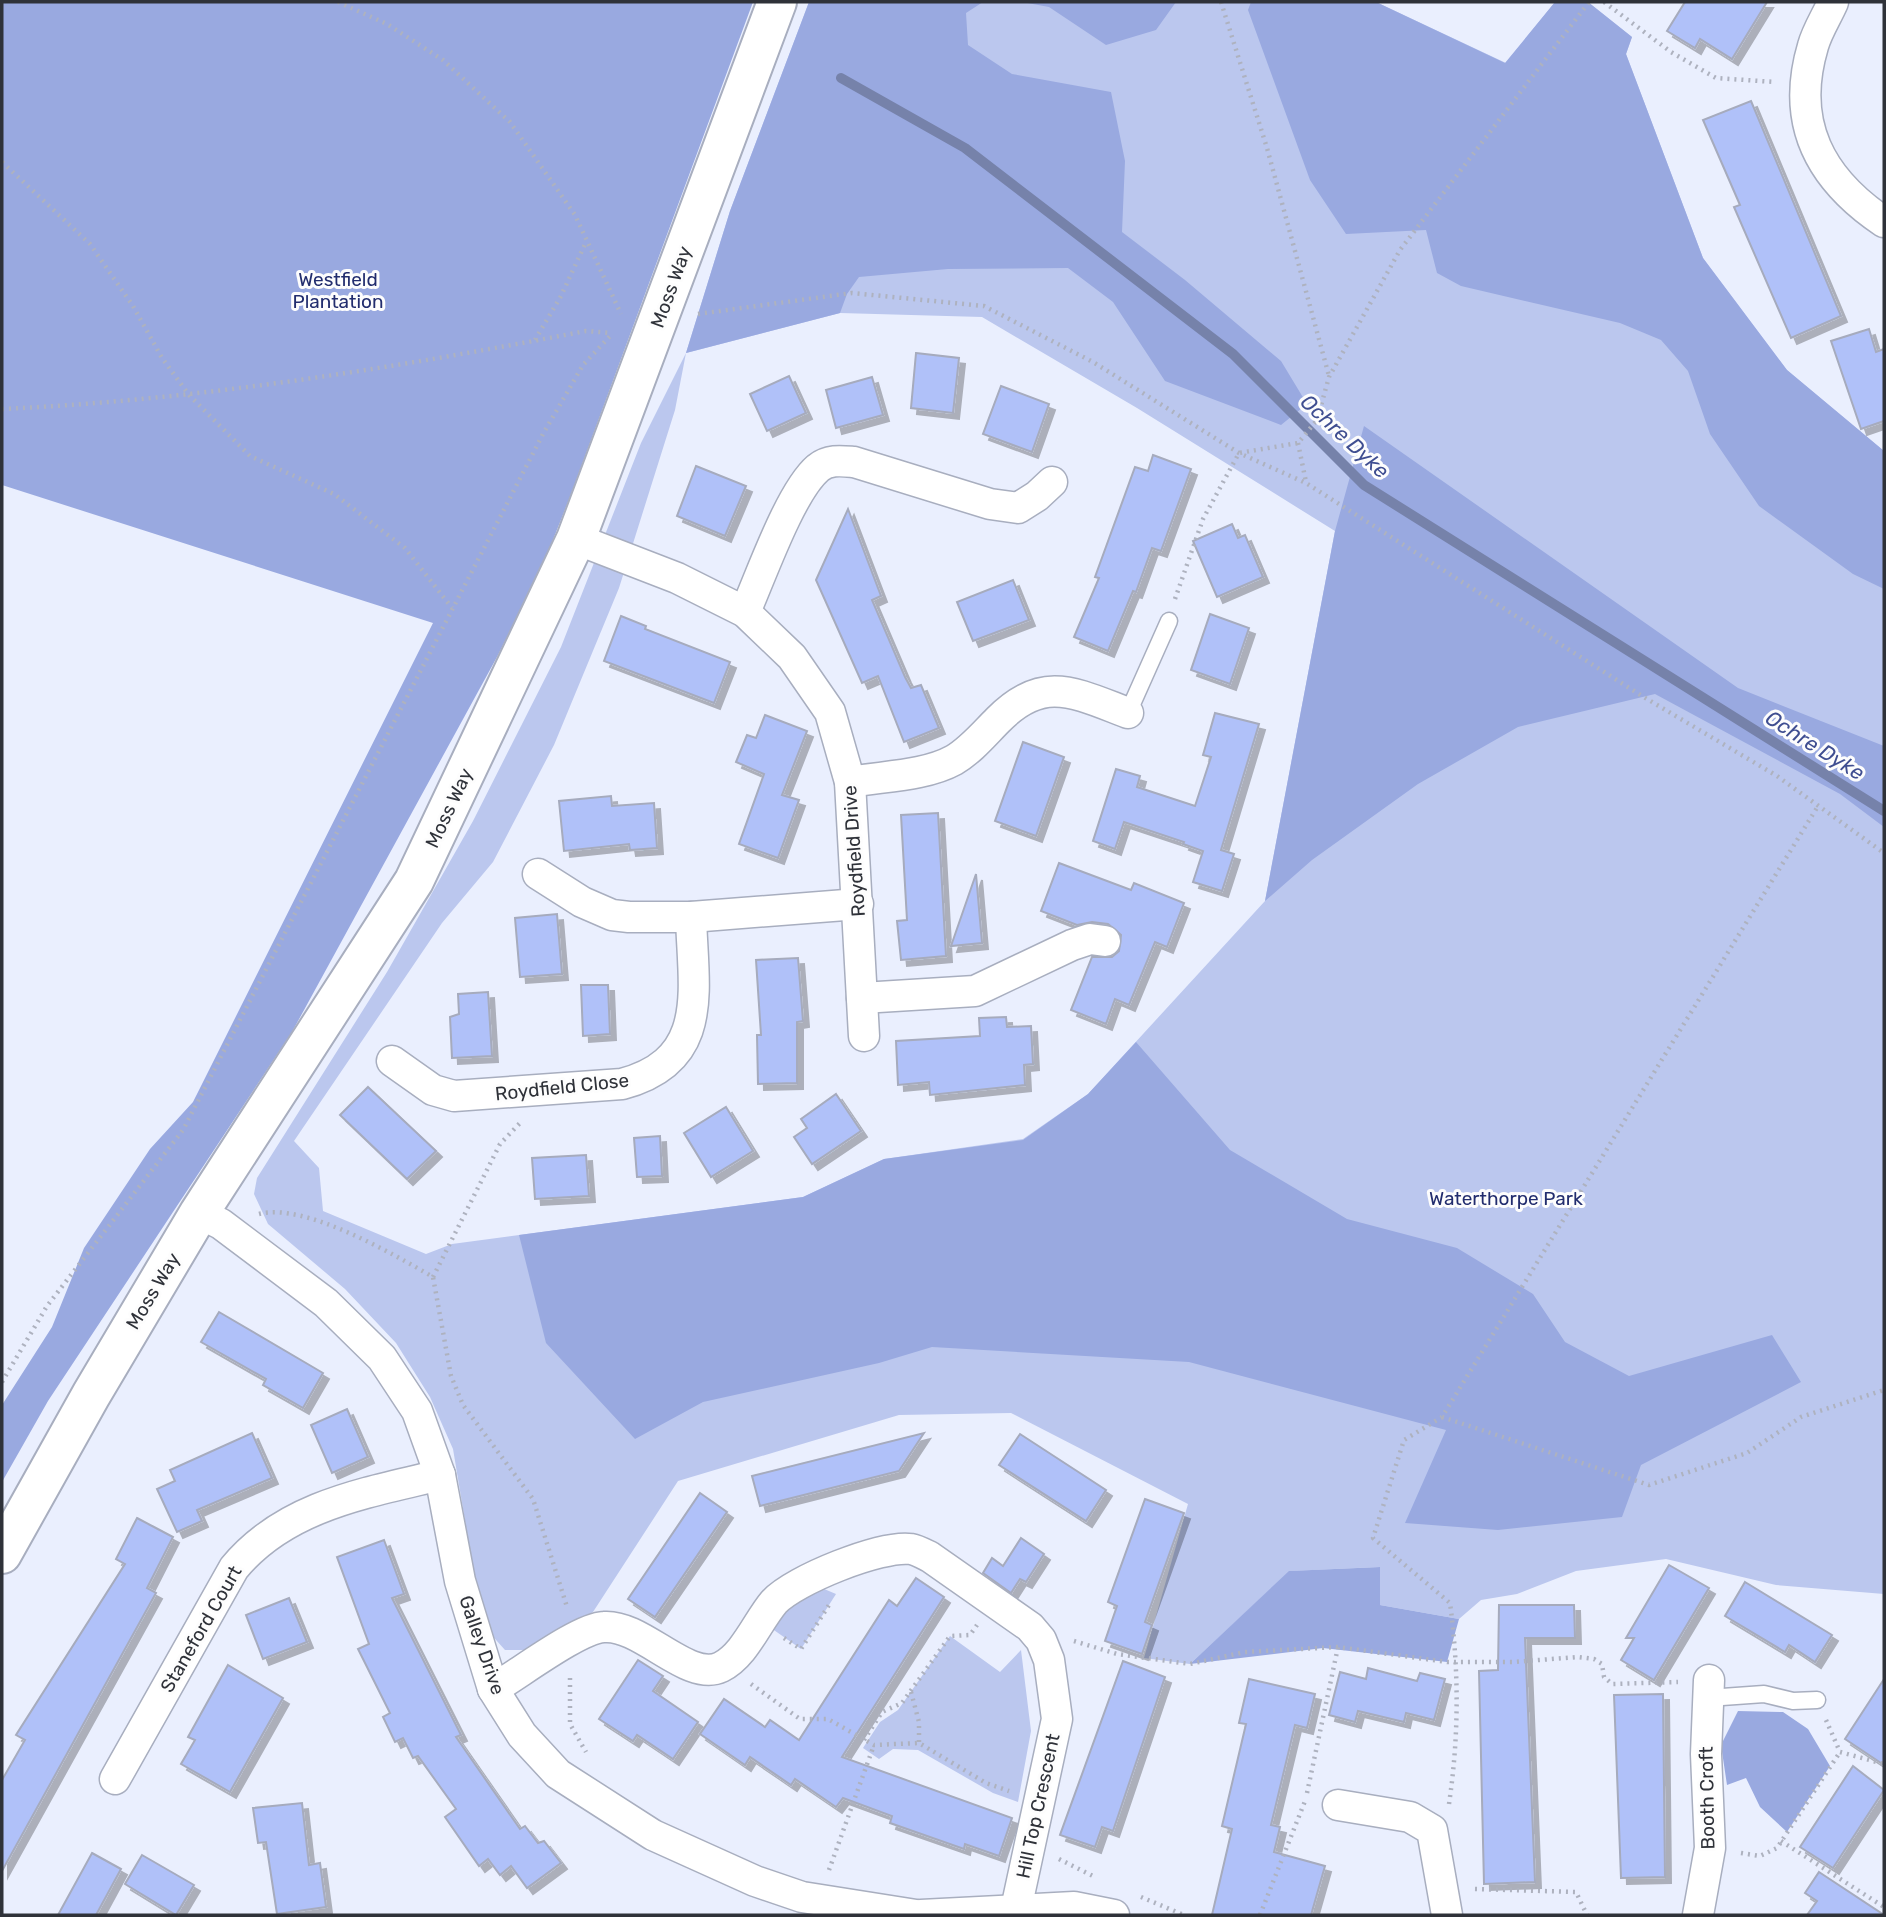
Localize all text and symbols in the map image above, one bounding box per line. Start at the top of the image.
street label: Moss Way [646,243,696,331]
park label: Westfield Plantation [293,268,383,313]
water label: Ochre Dyke [1296,389,1395,483]
water label: Ochre Dyke [1761,705,1869,785]
street label: Moss Way [421,764,477,852]
street label: Roydfield Drive [838,785,870,917]
street label: Roydfield Close [494,1069,630,1105]
park label: Waterthorpe Park [1429,1187,1583,1210]
street label: Moss Way [121,1249,185,1333]
street label: Staneford Court [155,1561,247,1696]
street label: Galley Drive [454,1592,510,1698]
street label: Hill Top Crescent [1011,1731,1065,1881]
street label: Booth Croft [1695,1746,1719,1850]

